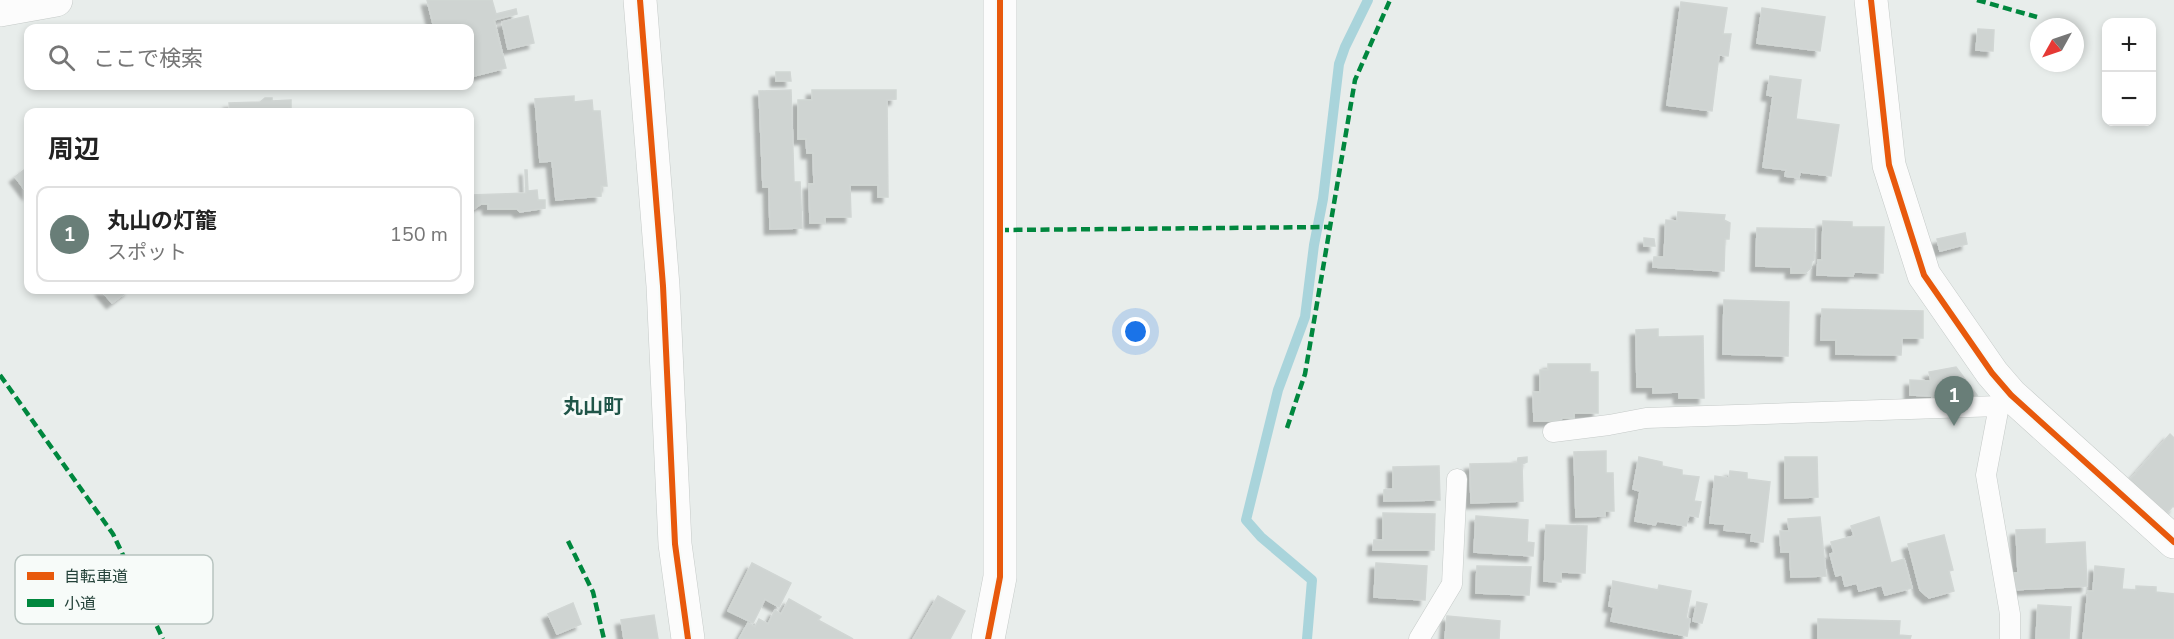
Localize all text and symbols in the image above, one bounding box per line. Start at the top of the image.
north arrow [2030,18,2084,72]
map controls [2102,18,2156,126]
button: + [2102,18,2156,72]
search box [24,24,474,90]
icon: search [45,41,78,74]
text: ここで検索 [93,44,203,74]
button: − [2102,72,2156,126]
text: 周辺 [48,132,100,167]
text: 丸山の灯籠 [107,206,217,236]
text: 1 [64,221,76,248]
text: 150 m [390,221,448,248]
text: スポット [107,239,187,266]
your location [1121,317,1150,346]
pin: 1 [1934,376,1974,426]
district label: 丸山町 [563,393,623,420]
legend [15,555,213,624]
text: 自転車道 [64,566,128,588]
text: 小道 [64,593,96,615]

